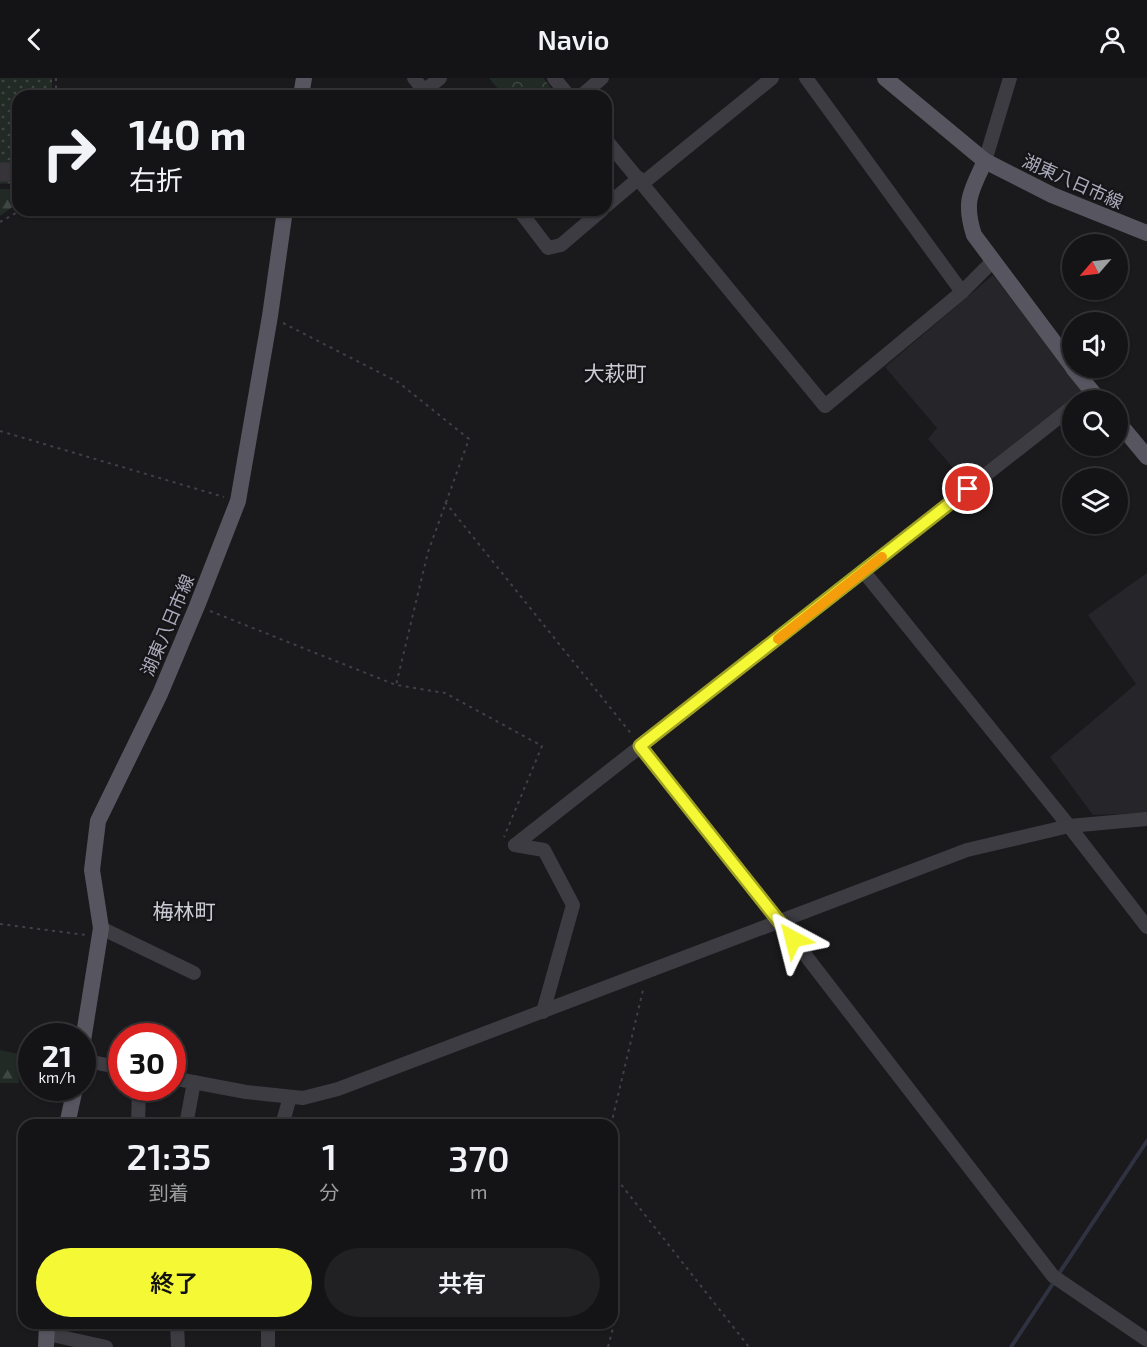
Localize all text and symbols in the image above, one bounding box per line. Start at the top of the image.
icon: back [18,23,51,56]
text: Navio [537,23,610,55]
icon: person [1096,23,1129,56]
text: 140 m [129,108,246,158]
icon: right [30,114,108,192]
street label: 湖東八日市線 [1019,149,1127,213]
text: 右折 [129,163,183,195]
north arrow [1062,234,1128,300]
map controls [1062,234,1128,534]
button: sound [1062,312,1128,378]
district label: 大萩町 [584,360,647,385]
button: search [1062,390,1128,456]
pin [942,463,993,514]
button: layers [1062,468,1128,534]
icon: arrive [951,472,984,505]
street label: 湖東八日市線 [136,571,198,679]
district label: 梅林町 [153,898,216,923]
position arrow [761,907,825,971]
speed limit sign: 30 [108,1023,186,1101]
text: 21 [42,1037,72,1073]
text: km/h [38,1068,76,1086]
text: 21:35 [127,1134,211,1177]
text: 1 [322,1134,337,1177]
text: 370 [448,1136,509,1179]
text: m [470,1179,488,1203]
text: 到着 [149,1180,189,1204]
text: 分 [320,1180,340,1204]
button: 終了 [36,1248,312,1317]
button: 共有 [324,1248,600,1317]

